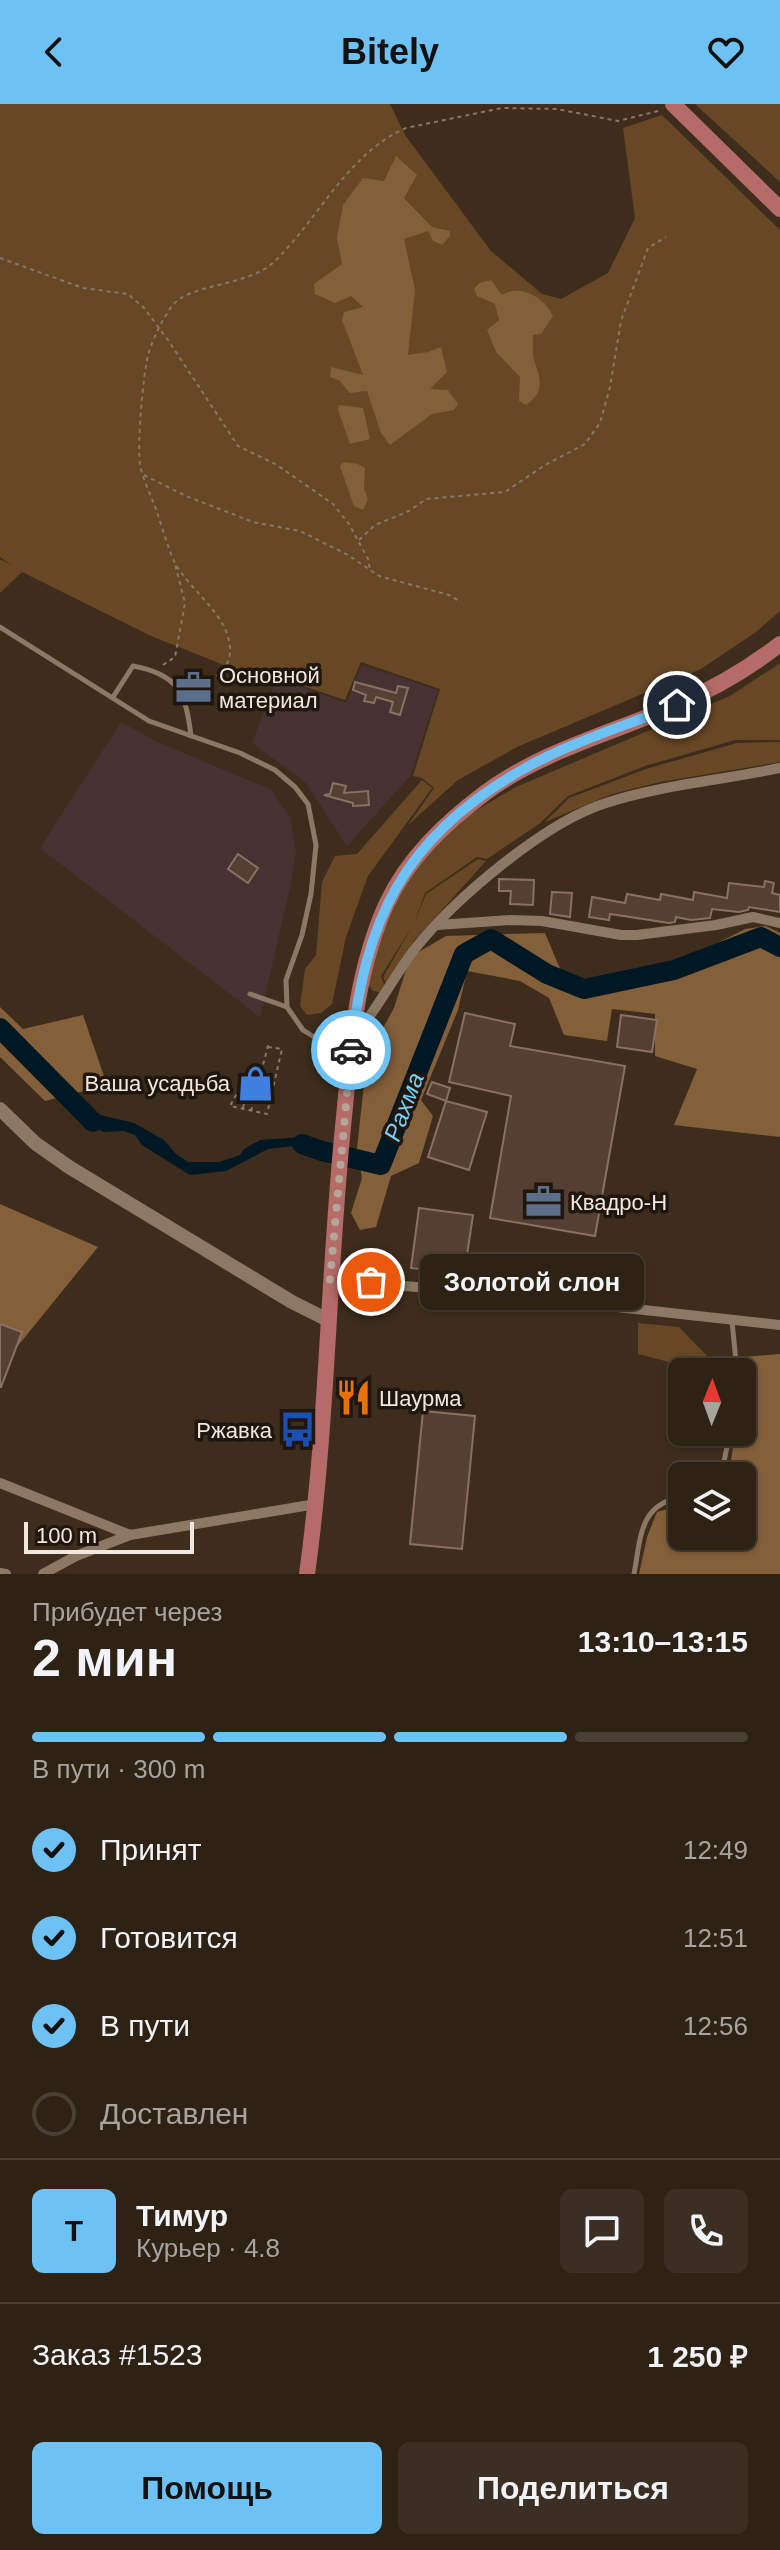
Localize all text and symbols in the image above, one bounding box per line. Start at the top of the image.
icon: back [32,30,76,74]
icon: heart [704,30,748,74]
text: Bitely [341,31,439,72]
place label: Основной материал [219,663,320,713]
office icon: Основной материал [174,669,212,707]
pin [643,671,711,739]
icon: home [655,683,699,727]
courier [311,1010,391,1090]
icon: car [329,1028,373,1072]
shop icon: Ваша усадьба [237,1064,275,1102]
water label: Рахма [378,1069,429,1145]
place label: Ваша усадьба [84,1071,231,1096]
office icon: Квадро-Н [525,1183,563,1221]
place label: Квадро-Н [570,1190,667,1215]
pin [337,1248,405,1316]
callout: Золотой слон [419,1254,643,1310]
icon: bag [349,1260,393,1304]
text: Золотой слон [444,1267,620,1297]
north arrow [668,1358,756,1446]
map controls [668,1358,756,1550]
restaurant icon: Шаурма [334,1379,372,1417]
place label: Шаурма [379,1386,462,1411]
bus stop icon: Ржавка [279,1411,317,1449]
place label: Ржавка [196,1418,273,1443]
button: layers [668,1462,756,1550]
scale bar [24,1518,194,1554]
text: 100 m [36,1523,97,1548]
text: Прибудет через [32,1597,222,1627]
text: 13:10–13:15 [578,1625,748,1658]
text: 2 мин [32,1629,177,1687]
text: В пути · 300 m [32,1754,205,1784]
icon: check [32,1828,76,1872]
text: Принят [100,1833,202,1866]
text: 12:49 [683,1835,748,1865]
icon: check [32,1916,76,1960]
text: Готовится [100,1921,238,1954]
text: 12:51 [683,1923,748,1953]
icon: check [32,2004,76,2048]
text: В пути [100,2009,190,2042]
text: 12:56 [683,2011,748,2041]
text: Доставлен [100,2097,248,2130]
button: chat [560,2189,644,2273]
button: phone [664,2189,748,2273]
text: Тимур [136,2199,228,2232]
text: Т [65,2214,83,2247]
text: Курьер · 4.8 [136,2233,280,2263]
text: Заказ #1523 [32,2338,202,2371]
text: 1 250 ₽ [647,2340,748,2373]
button: Помощь [32,2442,382,2534]
button: Поделиться [398,2442,748,2534]

